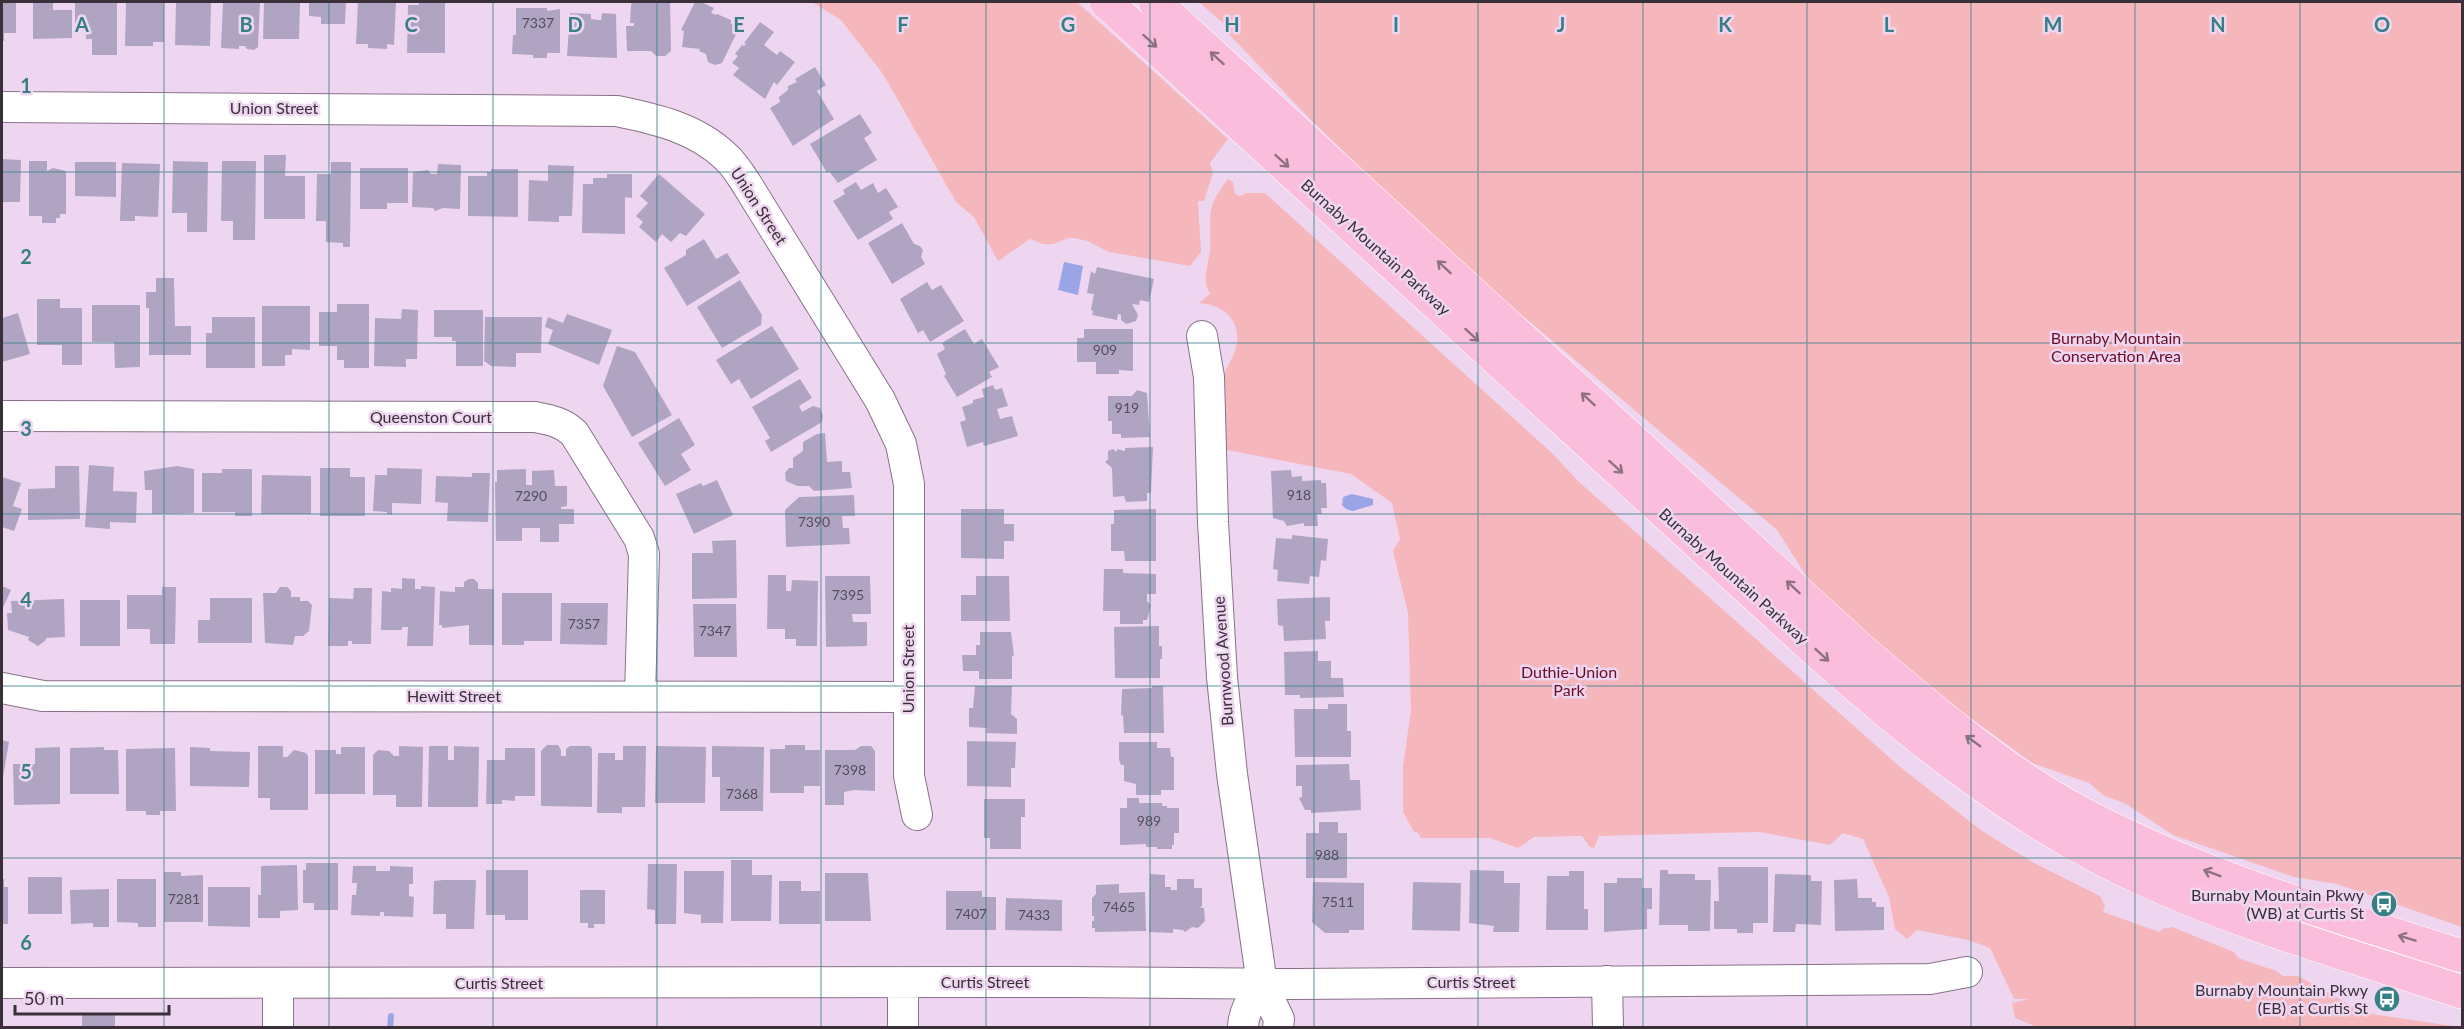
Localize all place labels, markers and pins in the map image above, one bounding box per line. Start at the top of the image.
place label: Burnaby Mountain Pkwy (WB) at Curtis St [2191,885,2365,922]
bus stop icon: Burnaby Mountain Pkwy (WB) at Curtis St [2369,889,2399,919]
place label: Burnaby Mountain Pkwy (EB) at Curtis St [2195,980,2369,1017]
bus stop icon: Burnaby Mountain Pkwy (EB) at Curtis St [2372,984,2402,1014]

